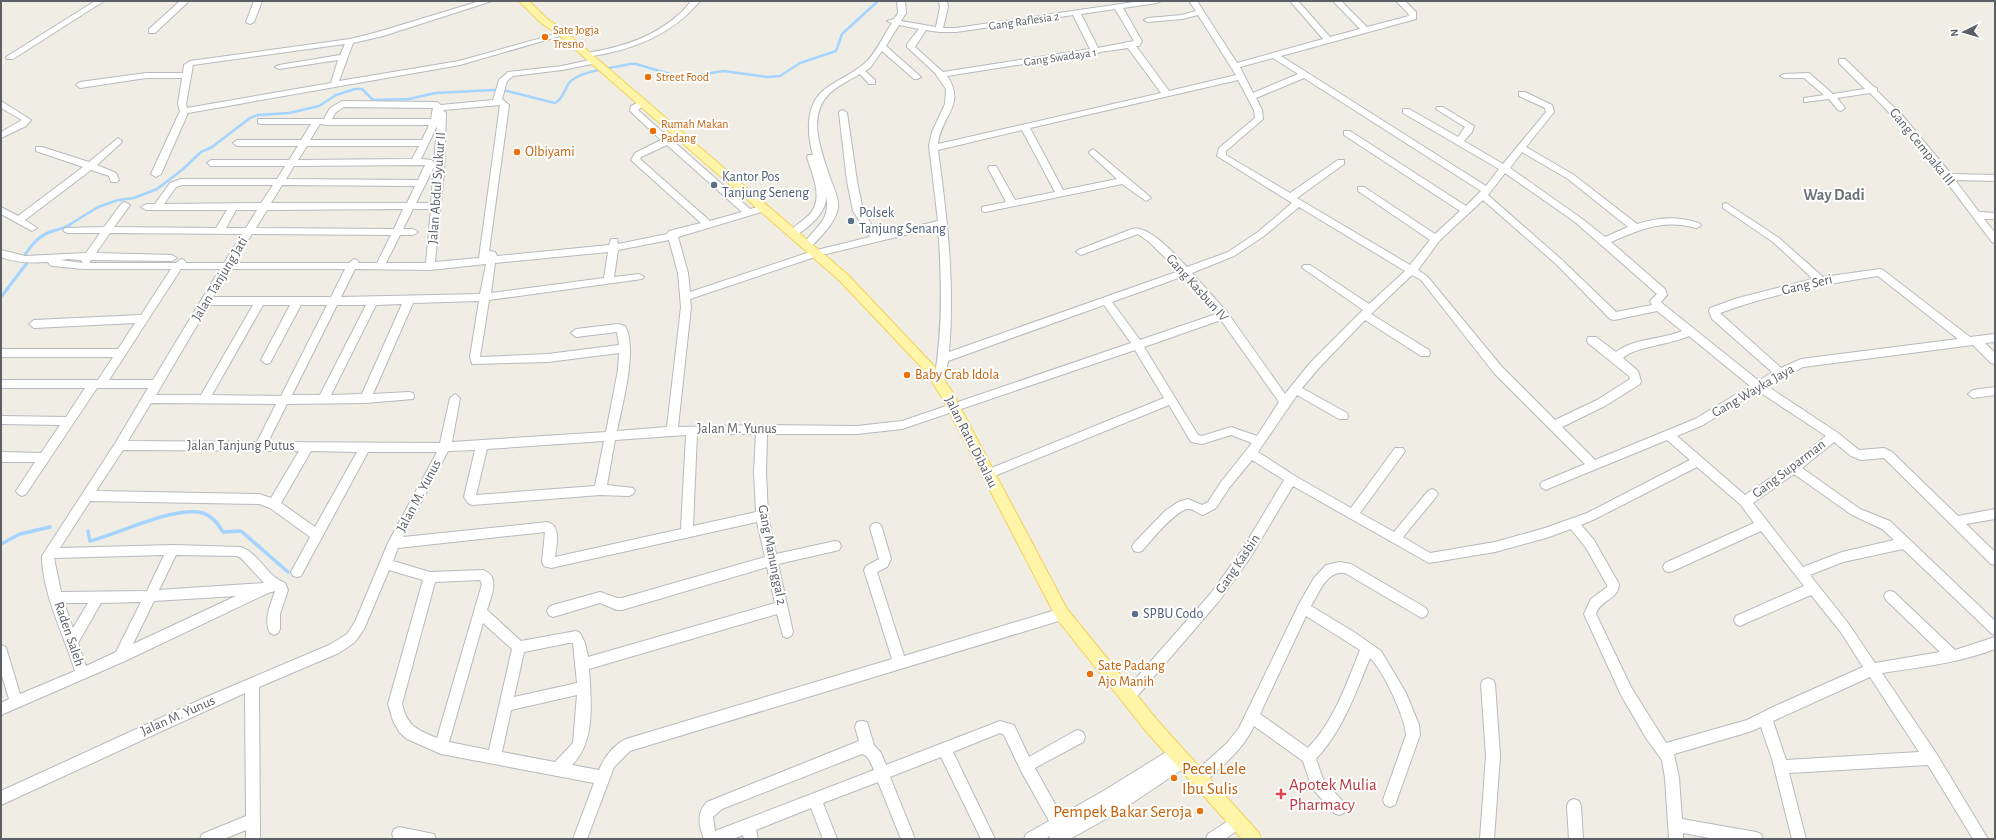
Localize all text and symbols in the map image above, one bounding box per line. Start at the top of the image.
street label: Gang Raflesia 2 [988,10,1061,32]
north arrow [1944,12,1984,52]
place label: Sate Jogja Tresno [553,24,600,50]
text: N [1949,29,1960,37]
marker: Sate Jogja Tresno [540,32,550,42]
street label: Gang Swadaya 1 [1023,46,1097,69]
place label: Street Food [656,71,709,83]
marker: Street Food [643,72,653,82]
street label: Gang Cempaka III [1887,106,1957,188]
place label: Rumah Makan Padang [661,118,729,144]
marker: Rumah Makan Padang [648,126,658,136]
street label: Jalan Abdul Syukur II [426,131,448,245]
place label: Olbiyami [525,145,575,159]
marker: Olbiyami [512,147,522,157]
place label: Kantor Pos Tanjung Seneng [722,170,809,200]
marker: Kantor Pos Tanjung Seneng [709,180,719,190]
district label: Way Dadi [1803,187,1865,204]
place label: Polsek Tanjung Senang [859,206,946,236]
marker: Polsek Tanjung Senang [846,216,856,226]
street label: Jalan Tanjung Jati [190,235,250,323]
street label: Gang Kasbun IV [1163,252,1231,324]
street label: Gang Seri [1780,272,1834,298]
street label: Gang Wayka Jaya [1709,362,1797,420]
place label: Baby Crab Idola [915,368,1000,382]
marker: Baby Crab Idola [902,370,912,380]
street label: Jalan Ratu Dibalau [942,394,1000,490]
street label: Jalan M. Yunus [697,422,777,436]
street label: Gang Suparman [1750,437,1828,501]
street label: Jalan Tanjung Putus [187,439,295,453]
street label: Jalan M. Yunus [394,458,444,534]
street label: Gang Manunggal 2 [755,504,789,606]
street label: Gang Kasbin [1213,532,1263,596]
street label: Raden Saleh [51,600,87,668]
place label: SPBU Codo [1143,607,1204,621]
marker: SPBU Codo [1130,609,1140,619]
place label: Sate Padang Ajo Manih [1098,659,1165,689]
marker: Sate Padang Ajo Manih [1085,669,1095,679]
street label: Jalan M. Yunus [139,693,217,739]
place label: Pecel Lele Ibu Sulis [1182,760,1246,797]
marker: Pecel Lele Ibu Sulis [1169,773,1179,783]
place label: Apotek Mulia Pharmacy [1289,776,1377,814]
marker: Apotek Mulia Pharmacy [1276,789,1286,799]
place label: Pempek Bakar Seroja [1053,803,1192,821]
marker: Pempek Bakar Seroja [1195,806,1205,816]

